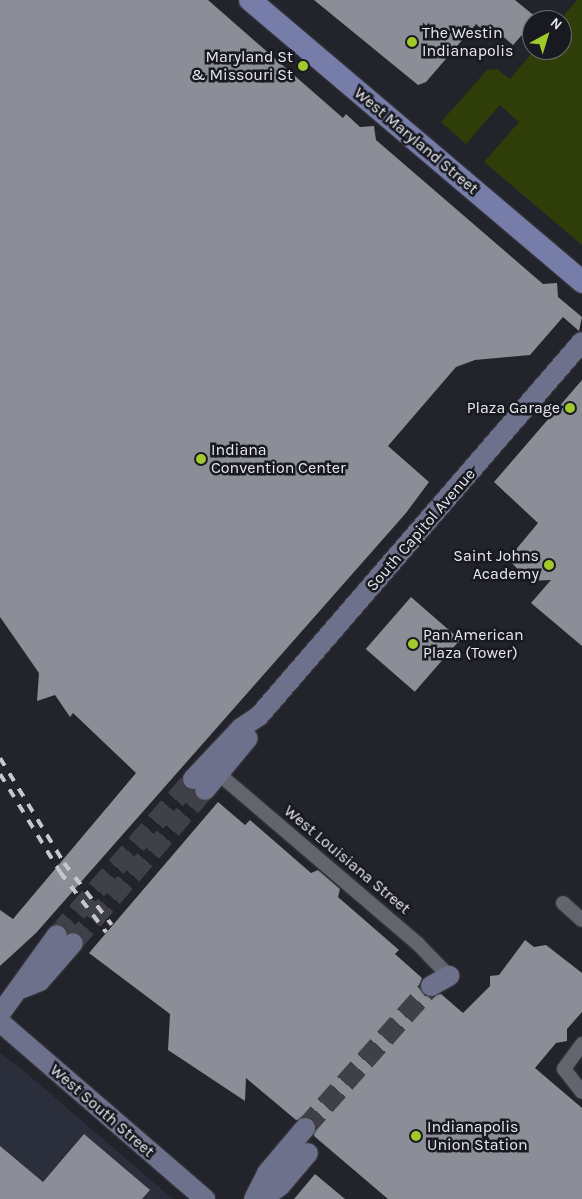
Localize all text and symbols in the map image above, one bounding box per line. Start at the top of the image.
north arrow [522,10,572,60]
text: N [547,14,565,33]
place label: The Westin Indianapolis [422,23,513,61]
marker: The Westin Indianapolis [406,36,418,48]
place label: Maryland St & Missouri St [191,47,293,85]
marker: Maryland St & Missouri St [297,60,309,72]
street label: West Maryland Street [350,84,482,198]
place label: Plaza Garage [467,398,560,418]
marker: Plaza Garage [564,402,576,414]
place label: Indiana Convention Center [211,440,346,478]
marker: Indiana Convention Center [195,453,207,465]
street label: South Capitol Avenue [363,465,479,595]
place label: Saint Johns Academy [453,546,539,584]
marker: Saint Johns Academy [543,559,555,571]
place label: Pan American Plaza (Tower) [423,625,524,663]
marker: Pan American Plaza (Tower) [407,638,419,650]
street label: West Louisiana Street [280,802,414,918]
street label: West South Street [46,1061,158,1161]
place label: Indianapolis Union Station [427,1117,528,1155]
marker: Indianapolis Union Station [409,1129,423,1143]

